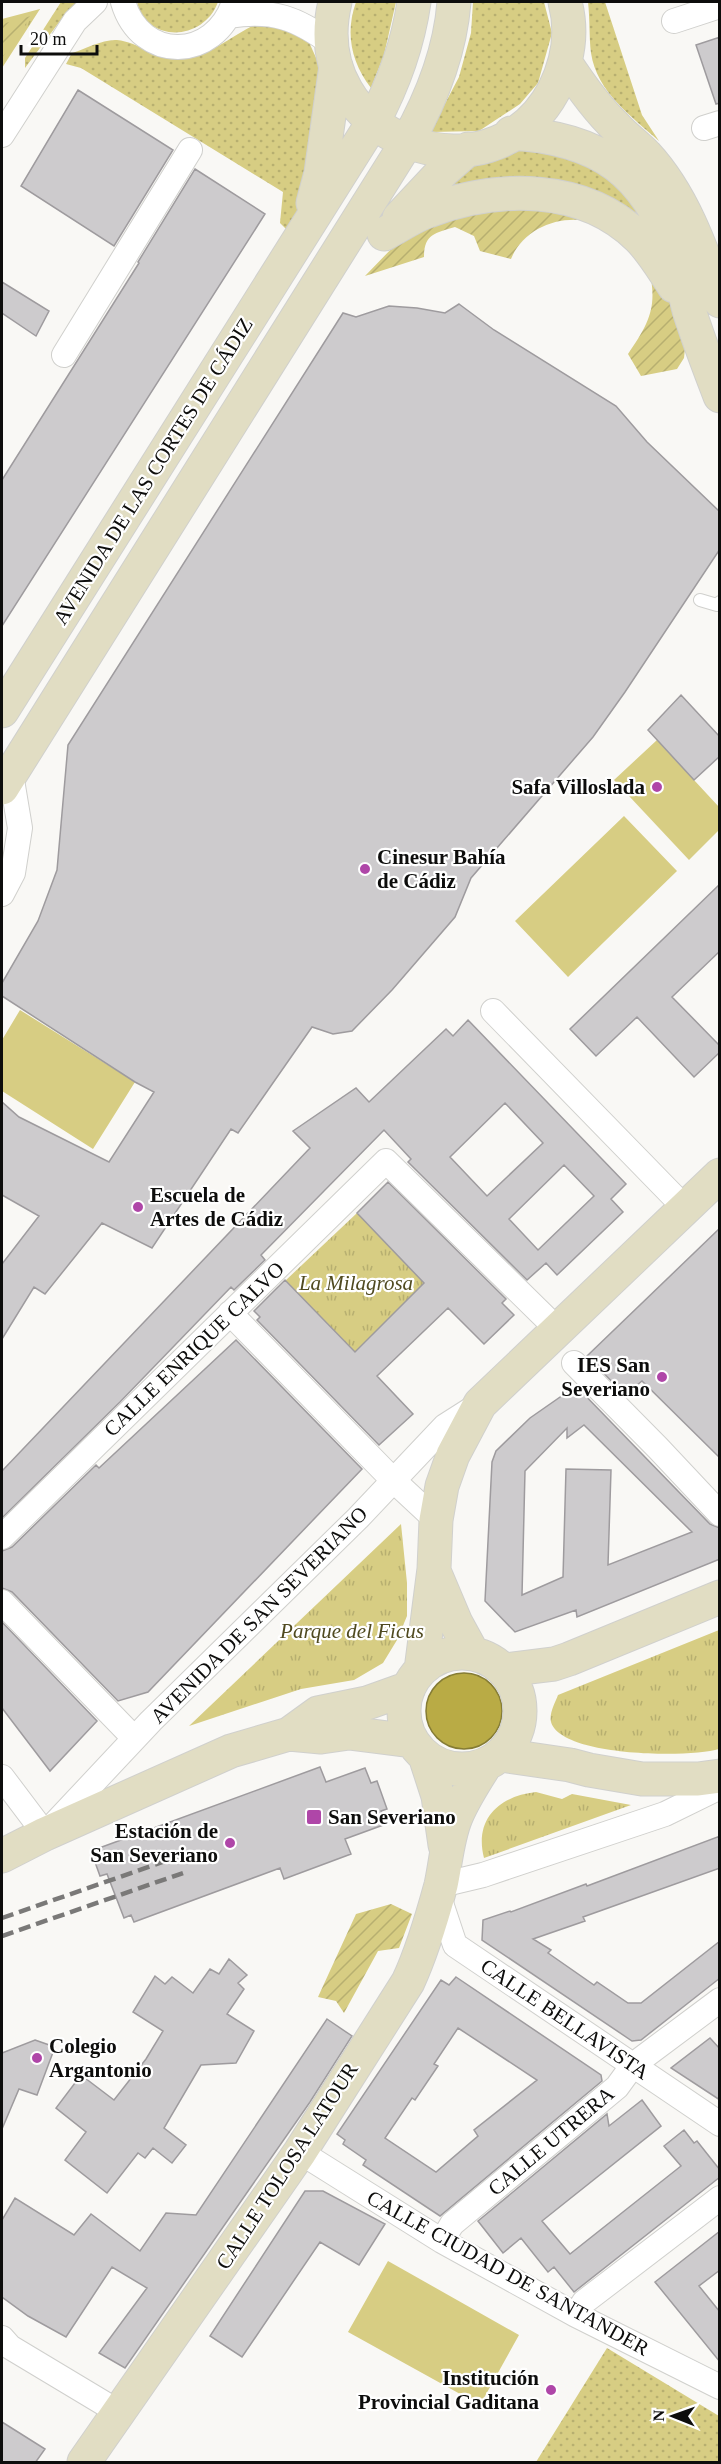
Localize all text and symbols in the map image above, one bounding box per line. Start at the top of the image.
scale bar [21,18,98,56]
text: 20 m [30,29,67,49]
street label: AVENIDA DE LAS CORTES DE CÁDIZ [48,313,258,629]
place label: Safa Villoslada [511,775,645,799]
marker: Safa Villoslada [650,780,664,794]
place label: Cinesur Bahía de Cádiz [377,845,506,893]
marker: Cinesur Bahía de Cádiz [358,862,372,876]
place label: Escuela de Artes de Cádiz [150,1183,283,1231]
marker: Escuela de Artes de Cádiz [131,1200,145,1214]
street label: CALLE ENRIQUE CALVO [99,1257,289,1441]
park label: La Milagrosa [298,1271,413,1295]
place label: IES San Severiano [561,1353,650,1401]
marker: IES San Severiano [655,1370,669,1384]
street label: AVENIDA DE SAN SEVERIANO [146,1502,372,1728]
park label: Parque del Ficus [279,1619,424,1643]
place label: San Severiano [328,1805,456,1829]
marker: San Severiano [305,1808,323,1826]
place label: Estación de San Severiano [90,1819,218,1867]
marker: Estación de San Severiano [223,1836,237,1850]
street label: CALLE BELLAVISTA [476,1954,654,2085]
place label: Colegio Argantonio [49,2034,152,2082]
marker: Colegio Argantonio [30,2051,44,2065]
street label: CALLE TOLOSA LATOUR [211,2058,363,2274]
street label: CALLE UTRERA [483,2081,619,2201]
street label: CALLE CIUDAD DE SANTANDER [363,2185,653,2361]
place label: Institución Provincial Gaditana [358,2366,539,2414]
marker: Institución Provincial Gaditana [544,2383,558,2397]
north arrow [643,2386,703,2446]
text: N [650,2409,667,2422]

